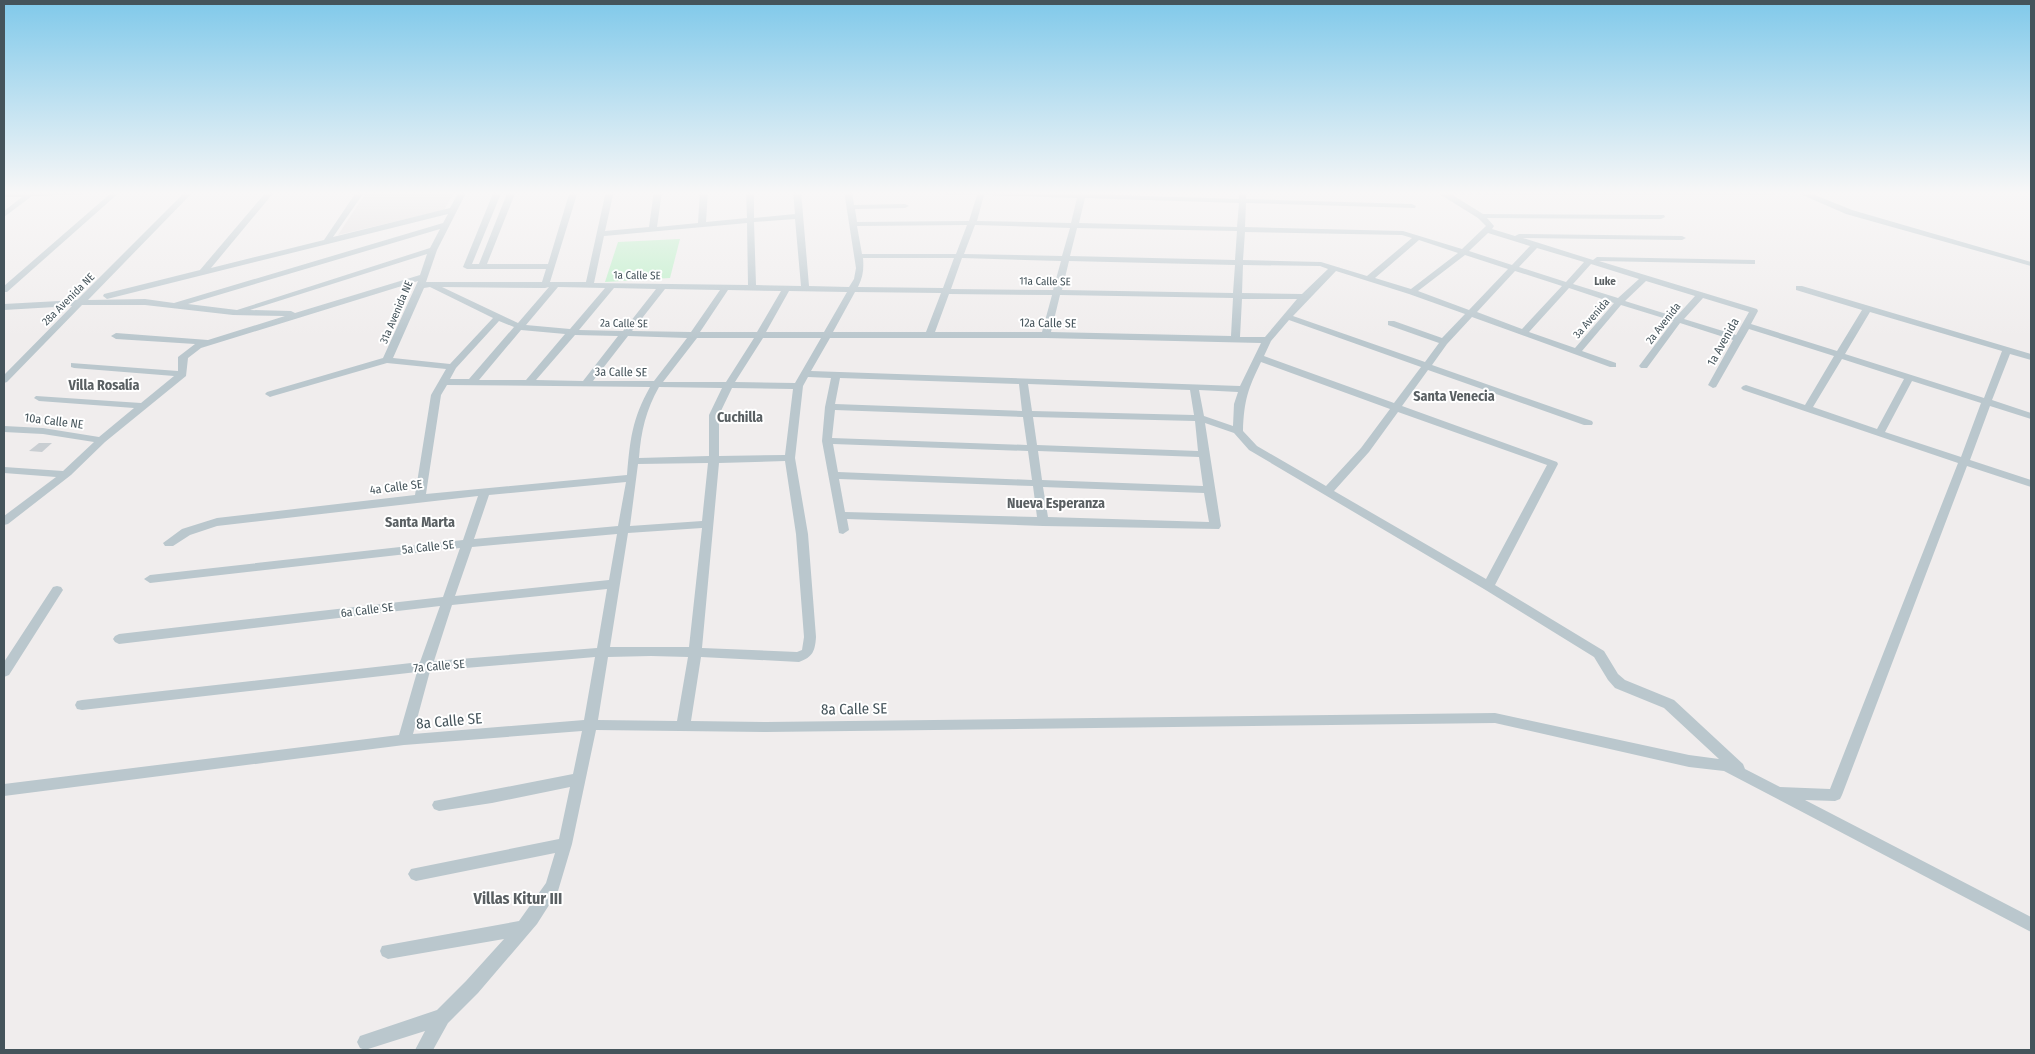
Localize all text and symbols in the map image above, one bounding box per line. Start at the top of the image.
street label: 1a Calle SE [613,269,661,282]
street label: 28a Avenida NE [39,270,97,328]
street label: 11a Calle SE [1019,275,1071,288]
district label: Luke [1594,275,1616,288]
street label: 31a Avenida NE [377,279,416,346]
street label: 3a Avenida [1570,296,1612,341]
street label: 2a Avenida [1643,300,1683,346]
street label: 12a Calle SE [1019,316,1077,331]
street label: 1a Avenida [1704,316,1742,368]
street label: 2a Calle SE [600,317,648,330]
street label: 3a Calle SE [595,365,648,379]
district label: Villa Rosalía [68,377,139,394]
district label: Santa Venecia [1413,388,1495,405]
district label: Cuchilla [717,409,763,426]
street label: 10a Calle NE [24,410,85,432]
street label: 4a Calle SE [369,477,423,497]
district label: Nueva Esperanza [1007,495,1105,512]
district label: Santa Marta [385,514,455,531]
street label: 5a Calle SE [401,537,455,557]
street label: 6a Calle SE [340,600,395,620]
street label: 7a Calle SE [413,657,466,675]
street label: 8a Calle SE [821,699,887,719]
street label: 8a Calle SE [415,709,483,733]
district label: Villas Kitur III [473,889,562,908]

